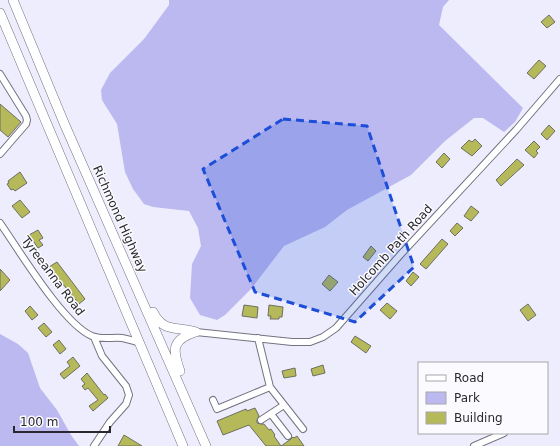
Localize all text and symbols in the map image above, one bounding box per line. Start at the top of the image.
street label: Richmond Highway [90,163,150,275]
street label: Holcomb Path Road [347,202,435,298]
street label: Tyreeanna Road [18,233,87,318]
legend [418,362,548,434]
text: Road [454,371,484,385]
text: Park [454,391,480,405]
scale bar [14,408,110,434]
text: Building [454,411,503,425]
text: 100 m [20,415,58,429]

